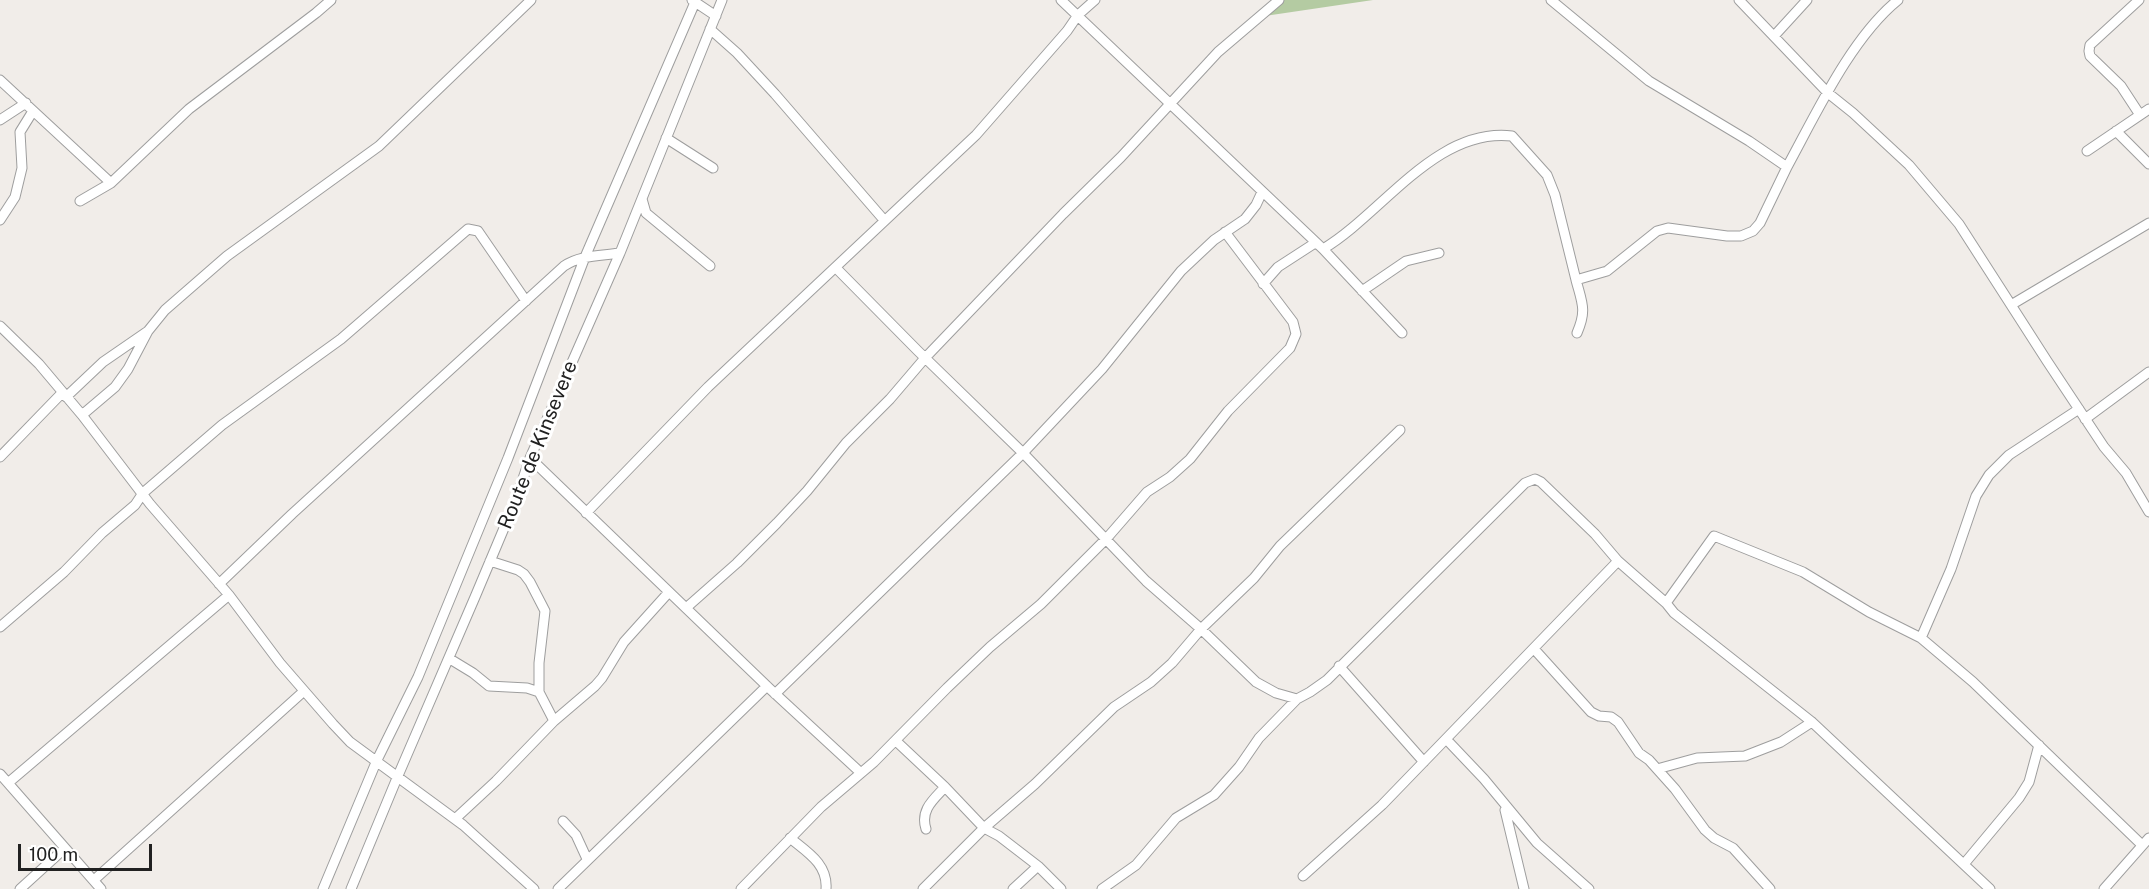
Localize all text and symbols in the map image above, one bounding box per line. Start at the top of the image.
street label: Route de Kinsevere [493,357,583,533]
scale bar [21,832,154,870]
text: 100 m [29,844,78,865]

